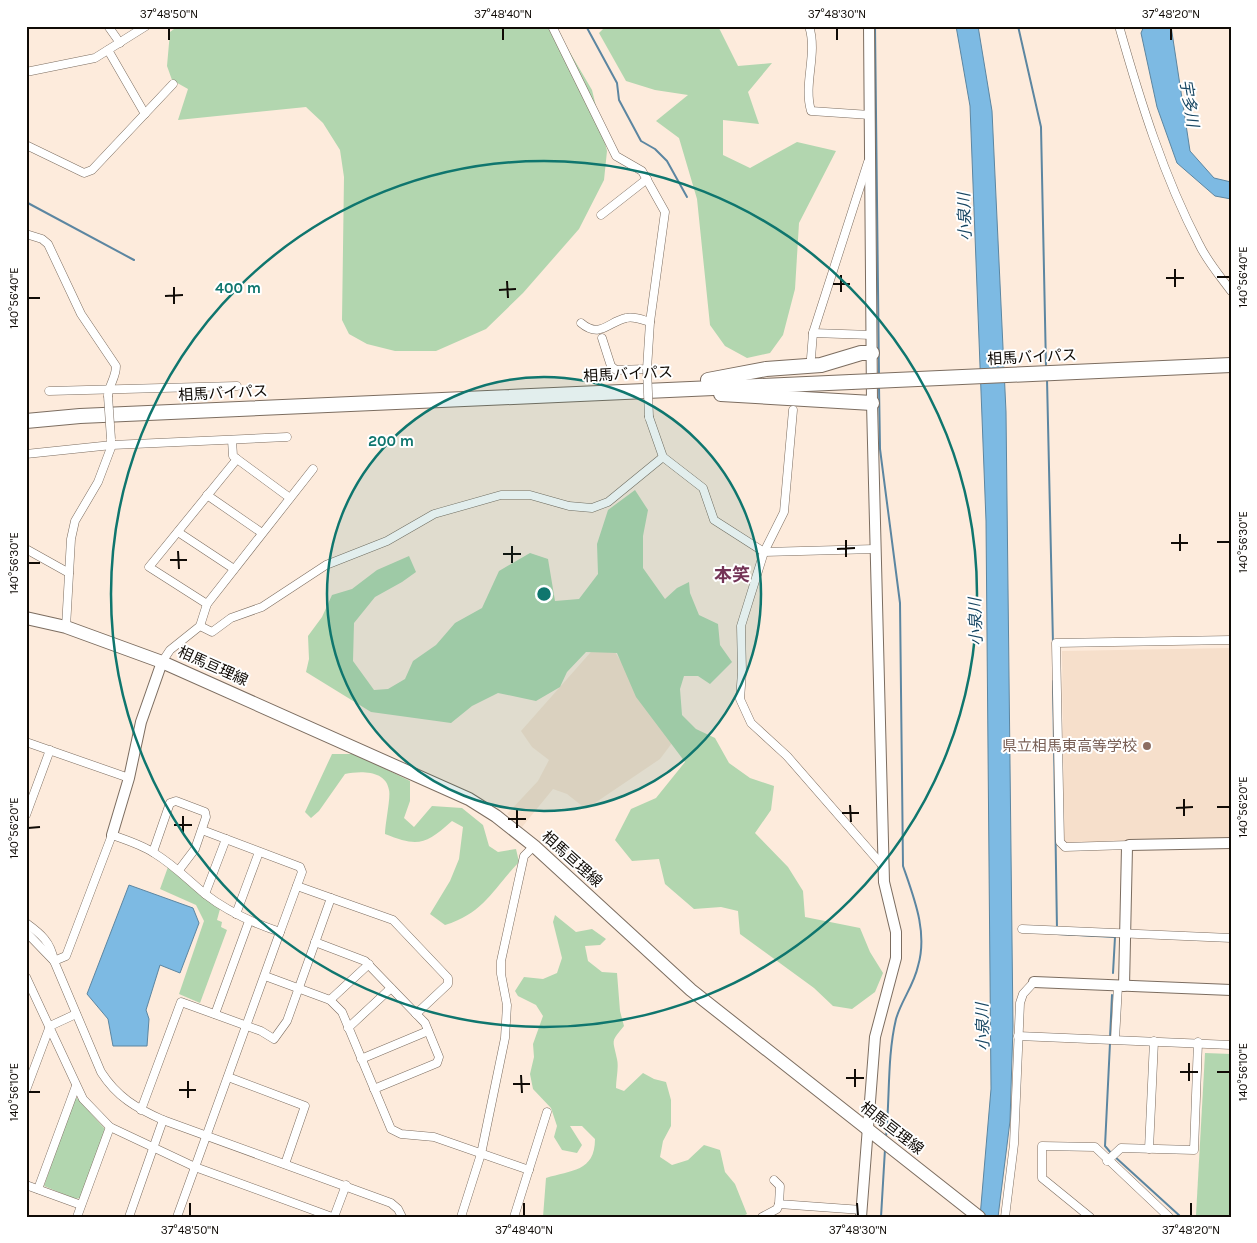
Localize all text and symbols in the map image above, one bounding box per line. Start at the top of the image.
text: 37°48'50"N [140,7,198,21]
text: 37°48'40"N [474,7,532,21]
text: 37°48'30"N [808,7,866,21]
text: 37°48'20"N [1142,7,1200,21]
water label: 宇多川 [1176,78,1203,130]
water label: 小泉川 [954,191,975,241]
text: 140°56'40"E [1236,246,1250,308]
text: 140°56'40"E [7,267,21,329]
text: 400 m [215,279,261,297]
street label: 相馬バイパス [987,346,1077,368]
street label: 相馬バイパス [583,363,673,385]
street label: 相馬バイパス [178,382,268,404]
text: 200 m [368,432,414,450]
text: 140°56'30"E [1236,511,1250,573]
text: 140°56'30"E [7,532,21,594]
district label: 本笑 [714,564,750,586]
centre of rings [535,585,553,603]
water label: 小泉川 [965,596,986,646]
street label: 相馬亘理線 [175,643,251,689]
place label: 県立相馬東高等学校 [1002,737,1137,755]
marker: 県立相馬東高等学校 [1141,740,1153,752]
text: 140°56'20"E [1236,776,1250,838]
text: 140°56'20"E [7,797,21,859]
street label: 相馬亘理線 [538,827,606,891]
water label: 小泉川 [973,1001,992,1051]
text: 140°56'10"E [1236,1043,1250,1101]
text: 140°56'10"E [7,1063,21,1121]
street label: 相馬亘理線 [857,1098,927,1158]
text: 37°48'50"N [161,1223,219,1237]
text: 37°48'40"N [495,1223,553,1237]
text: 37°48'30"N [829,1223,887,1237]
text: 37°48'20"N [1162,1223,1220,1237]

